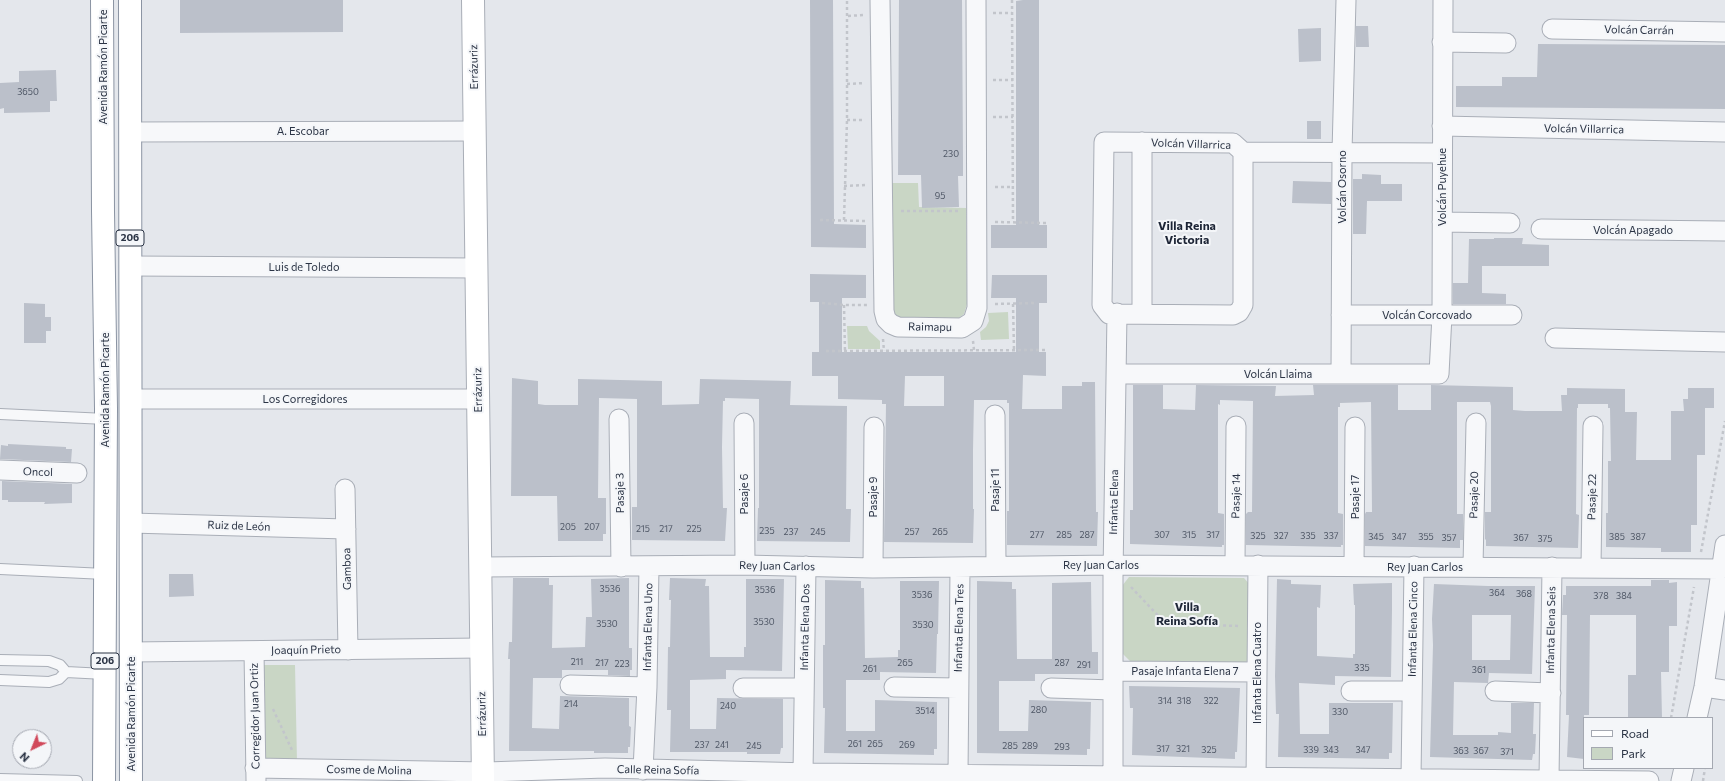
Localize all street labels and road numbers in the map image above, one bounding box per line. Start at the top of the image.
street label: Avenida Ramón Picarte [96,10,110,124]
street label: Volcán Carrán [1604,23,1674,37]
street label: Errázuriz [467,44,481,90]
street label: Volcán Villarrica [1544,122,1624,136]
street label: A. Escobar [277,124,329,138]
street label: Volcán Villarrica [1151,136,1231,152]
street label: Volcán Puyehue [1435,148,1449,226]
street label: Volcán Osorno [1335,150,1349,224]
street label: Volcán Apagado [1593,223,1673,237]
road number: 206 [116,230,144,246]
street label: Luis de Toledo [269,260,339,274]
street label: Volcán Corcovado [1382,308,1472,322]
street label: Raimapu [908,320,952,334]
street label: Avenida Ramón Picarte [98,333,112,447]
street label: Errázuriz [471,367,485,413]
street label: Volcán Llaima [1244,367,1312,381]
street label: Los Corregidores [262,392,348,406]
street label: Oncol [23,465,53,479]
street label: Pasaje 11 [988,468,1002,512]
street label: Infanta Elena [1107,469,1121,535]
street label: Pasaje 20 [1467,471,1481,519]
street label: Pasaje 3 [613,473,627,513]
street label: Pasaje 14 [1229,473,1243,519]
street label: Pasaje 6 [737,474,751,514]
street label: Pasaje 22 [1585,474,1599,520]
street label: Pasaje 17 [1348,475,1362,519]
street label: Pasaje 9 [866,477,880,517]
street label: Ruiz de León [207,518,271,534]
street label: Gamboa [340,548,354,590]
street label: Rey Juan Carlos [1063,558,1139,572]
street label: Rey Juan Carlos [739,559,815,573]
street label: Rey Juan Carlos [1387,560,1463,574]
street label: Infanta Elena Cinco [1406,581,1420,677]
street label: Infanta Elena Uno [641,583,655,671]
street label: Infanta Elena Dos [798,583,812,671]
street label: Infanta Elena Tres [952,584,966,672]
street label: Infanta Elena Seis [1544,586,1558,674]
street label: Infanta Elena Cuatro [1250,622,1264,724]
street label: Joaquín Prieto [271,643,341,657]
road number: 206 [91,653,119,669]
street label: Avenida Ramón Picarte [124,657,138,771]
street label: Corregidor Juan Ortiz [247,663,263,769]
street label: Pasaje Infanta Elena 7 [1131,664,1239,678]
street label: Errázuriz [475,691,489,737]
street label: Cosme de Molina [326,763,412,777]
street label: Calle Reina Sofía [617,763,699,777]

